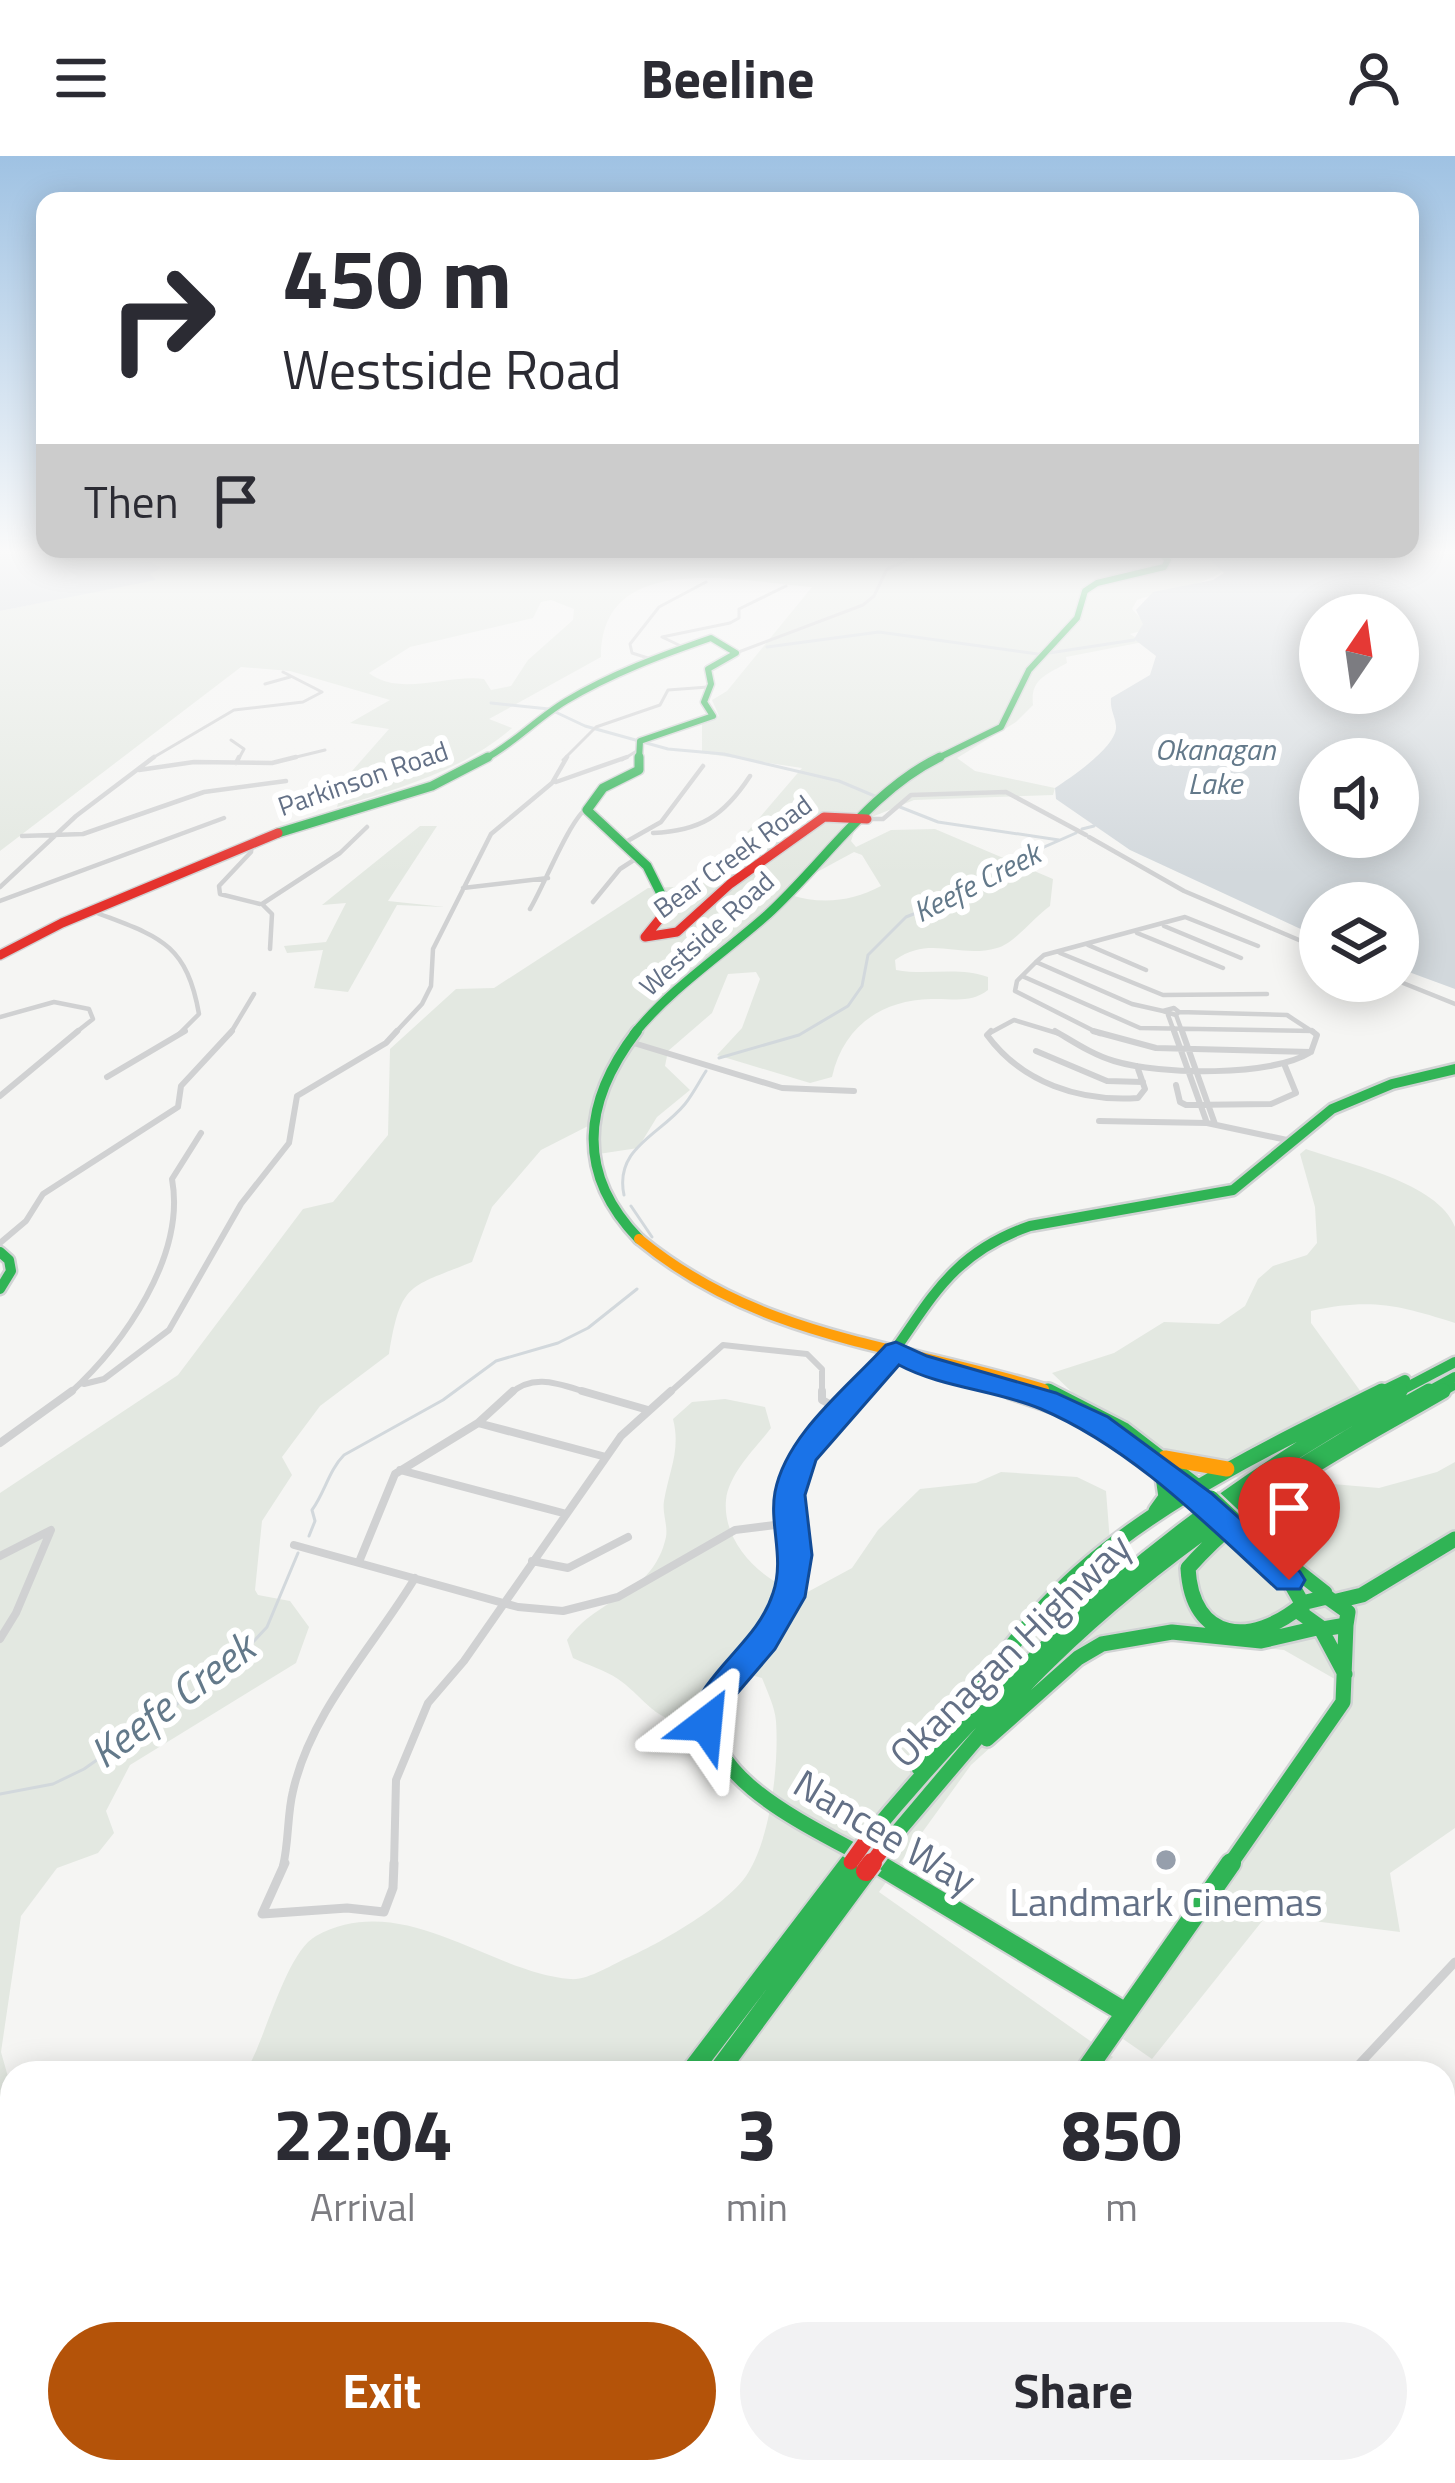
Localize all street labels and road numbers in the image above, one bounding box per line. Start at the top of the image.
street label: Parkinson Road [272,729,453,826]
street label: Bear Creek Road [644,784,820,927]
street label: Westside Road [629,861,783,1005]
street label: Okanagan Highway [875,1518,1144,1781]
street label: Nancee Way [783,1754,988,1909]

